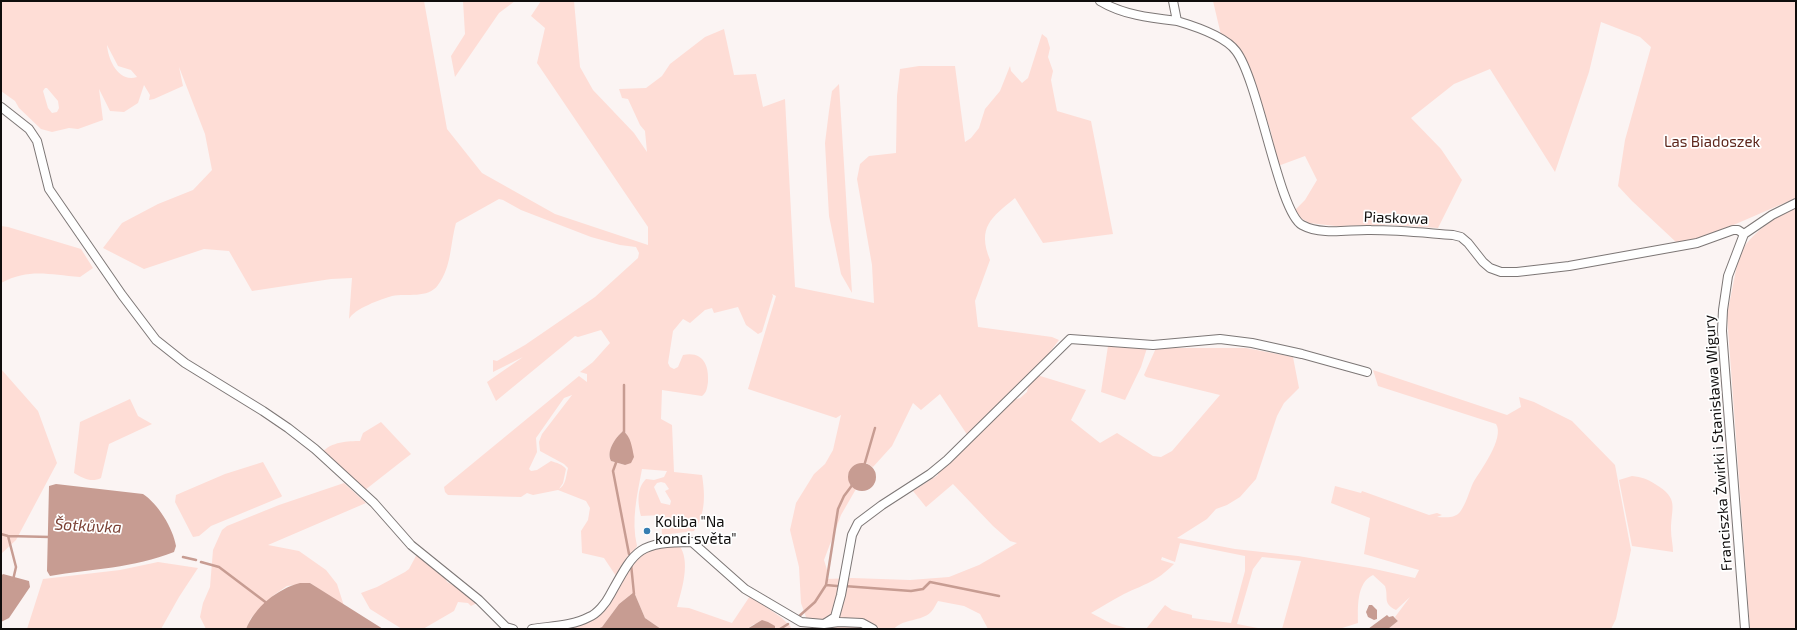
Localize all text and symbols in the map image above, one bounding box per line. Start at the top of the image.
park label: Las Biadoszek [1664,133,1760,151]
street label: Piaskowa [1363,208,1429,228]
street label: Franciszka Żwirki i Stanisława Wigury [1700,314,1736,572]
place label: Koliba "Na konci světa" [655,513,737,548]
water label: Šotkůvka [54,515,122,537]
marker: Koliba "Na konci světa" [642,526,652,536]

